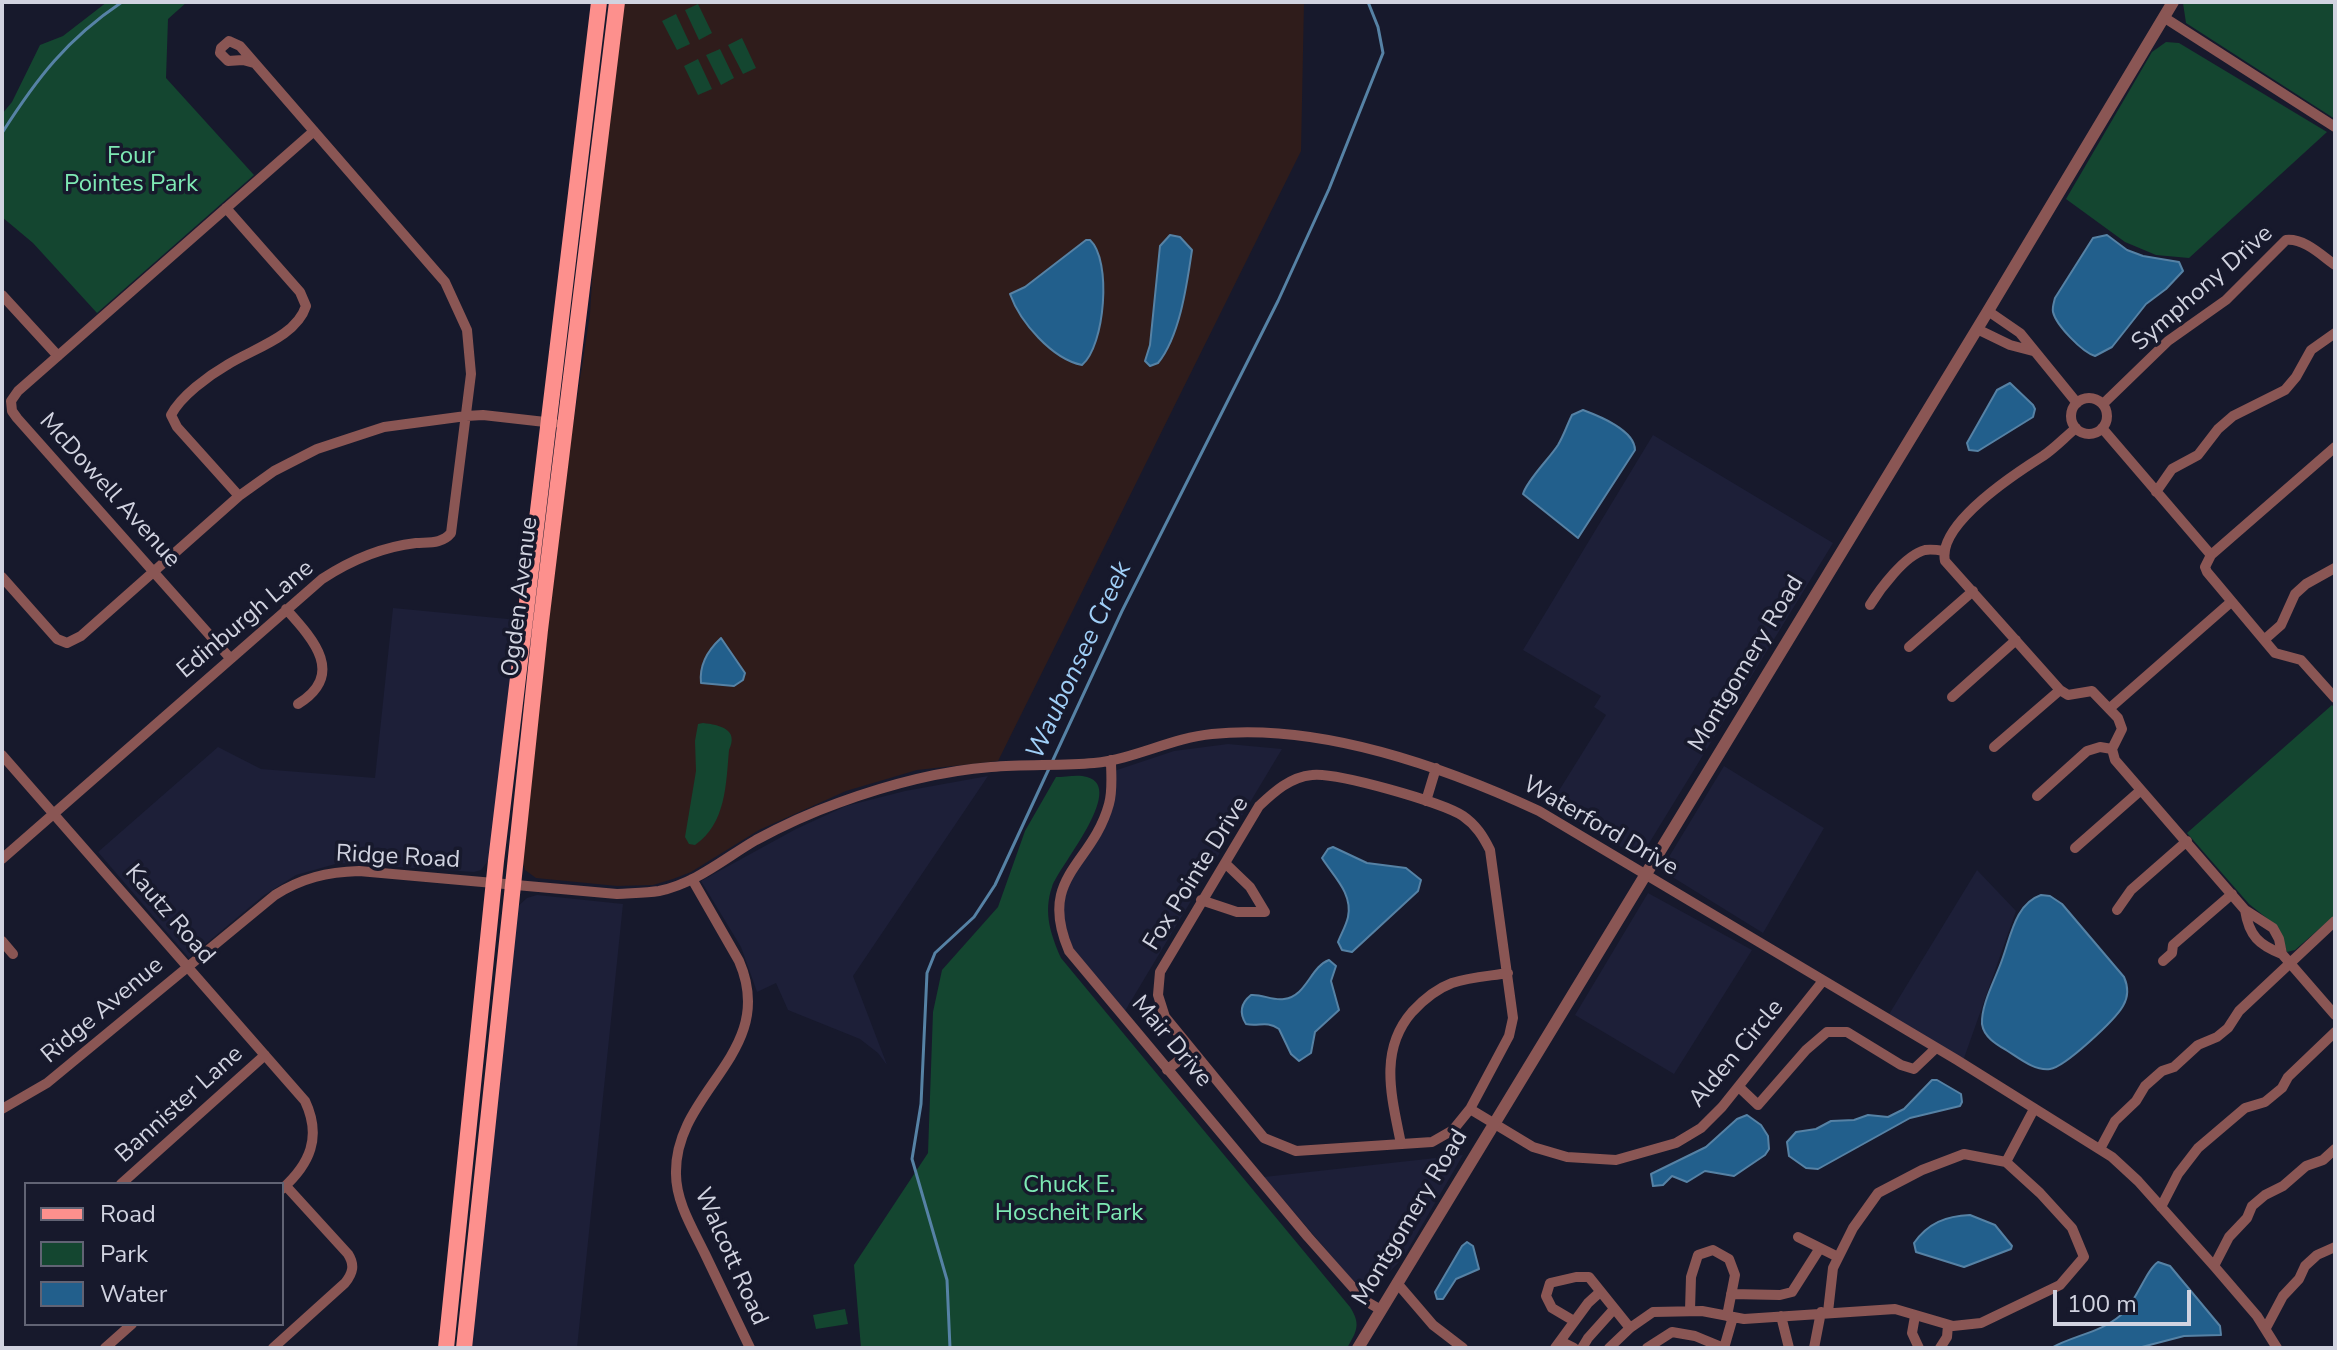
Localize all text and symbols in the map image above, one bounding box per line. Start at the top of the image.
park label: Four Pointes Park [64,143,198,199]
street label: Symphony Drive [2127,220,2279,358]
street label: McDowell Avenue [32,408,186,574]
street label: Ogden Avenue [497,515,545,679]
street label: Edinburgh Lane [172,555,320,685]
water label: Waubonsee Creek [1021,557,1139,765]
street label: Montgomery Road [1683,571,1811,757]
street label: Waterford Drive [1517,771,1683,883]
street label: Fox Pointe Drive [1138,792,1256,956]
street label: Ridge Road [335,840,461,876]
street label: Kautz Road [118,859,220,971]
street label: Ridge Avenue [36,952,170,1070]
street label: Mair Drive [1124,990,1218,1094]
street label: Alden Circle [1684,994,1790,1114]
street label: Bannister Lane [110,1040,250,1170]
street label: Montgomery Road [1347,1125,1475,1311]
park label: Chuck E. Hoscheit Park [995,1172,1143,1228]
legend [24,1182,284,1326]
street label: Walcott Road [687,1184,773,1330]
text: Road [100,1198,156,1230]
text: Park [100,1238,148,1270]
scale bar [2057,1274,2195,1324]
text: Water [100,1278,167,1310]
text: 100 m [2067,1288,2137,1320]

